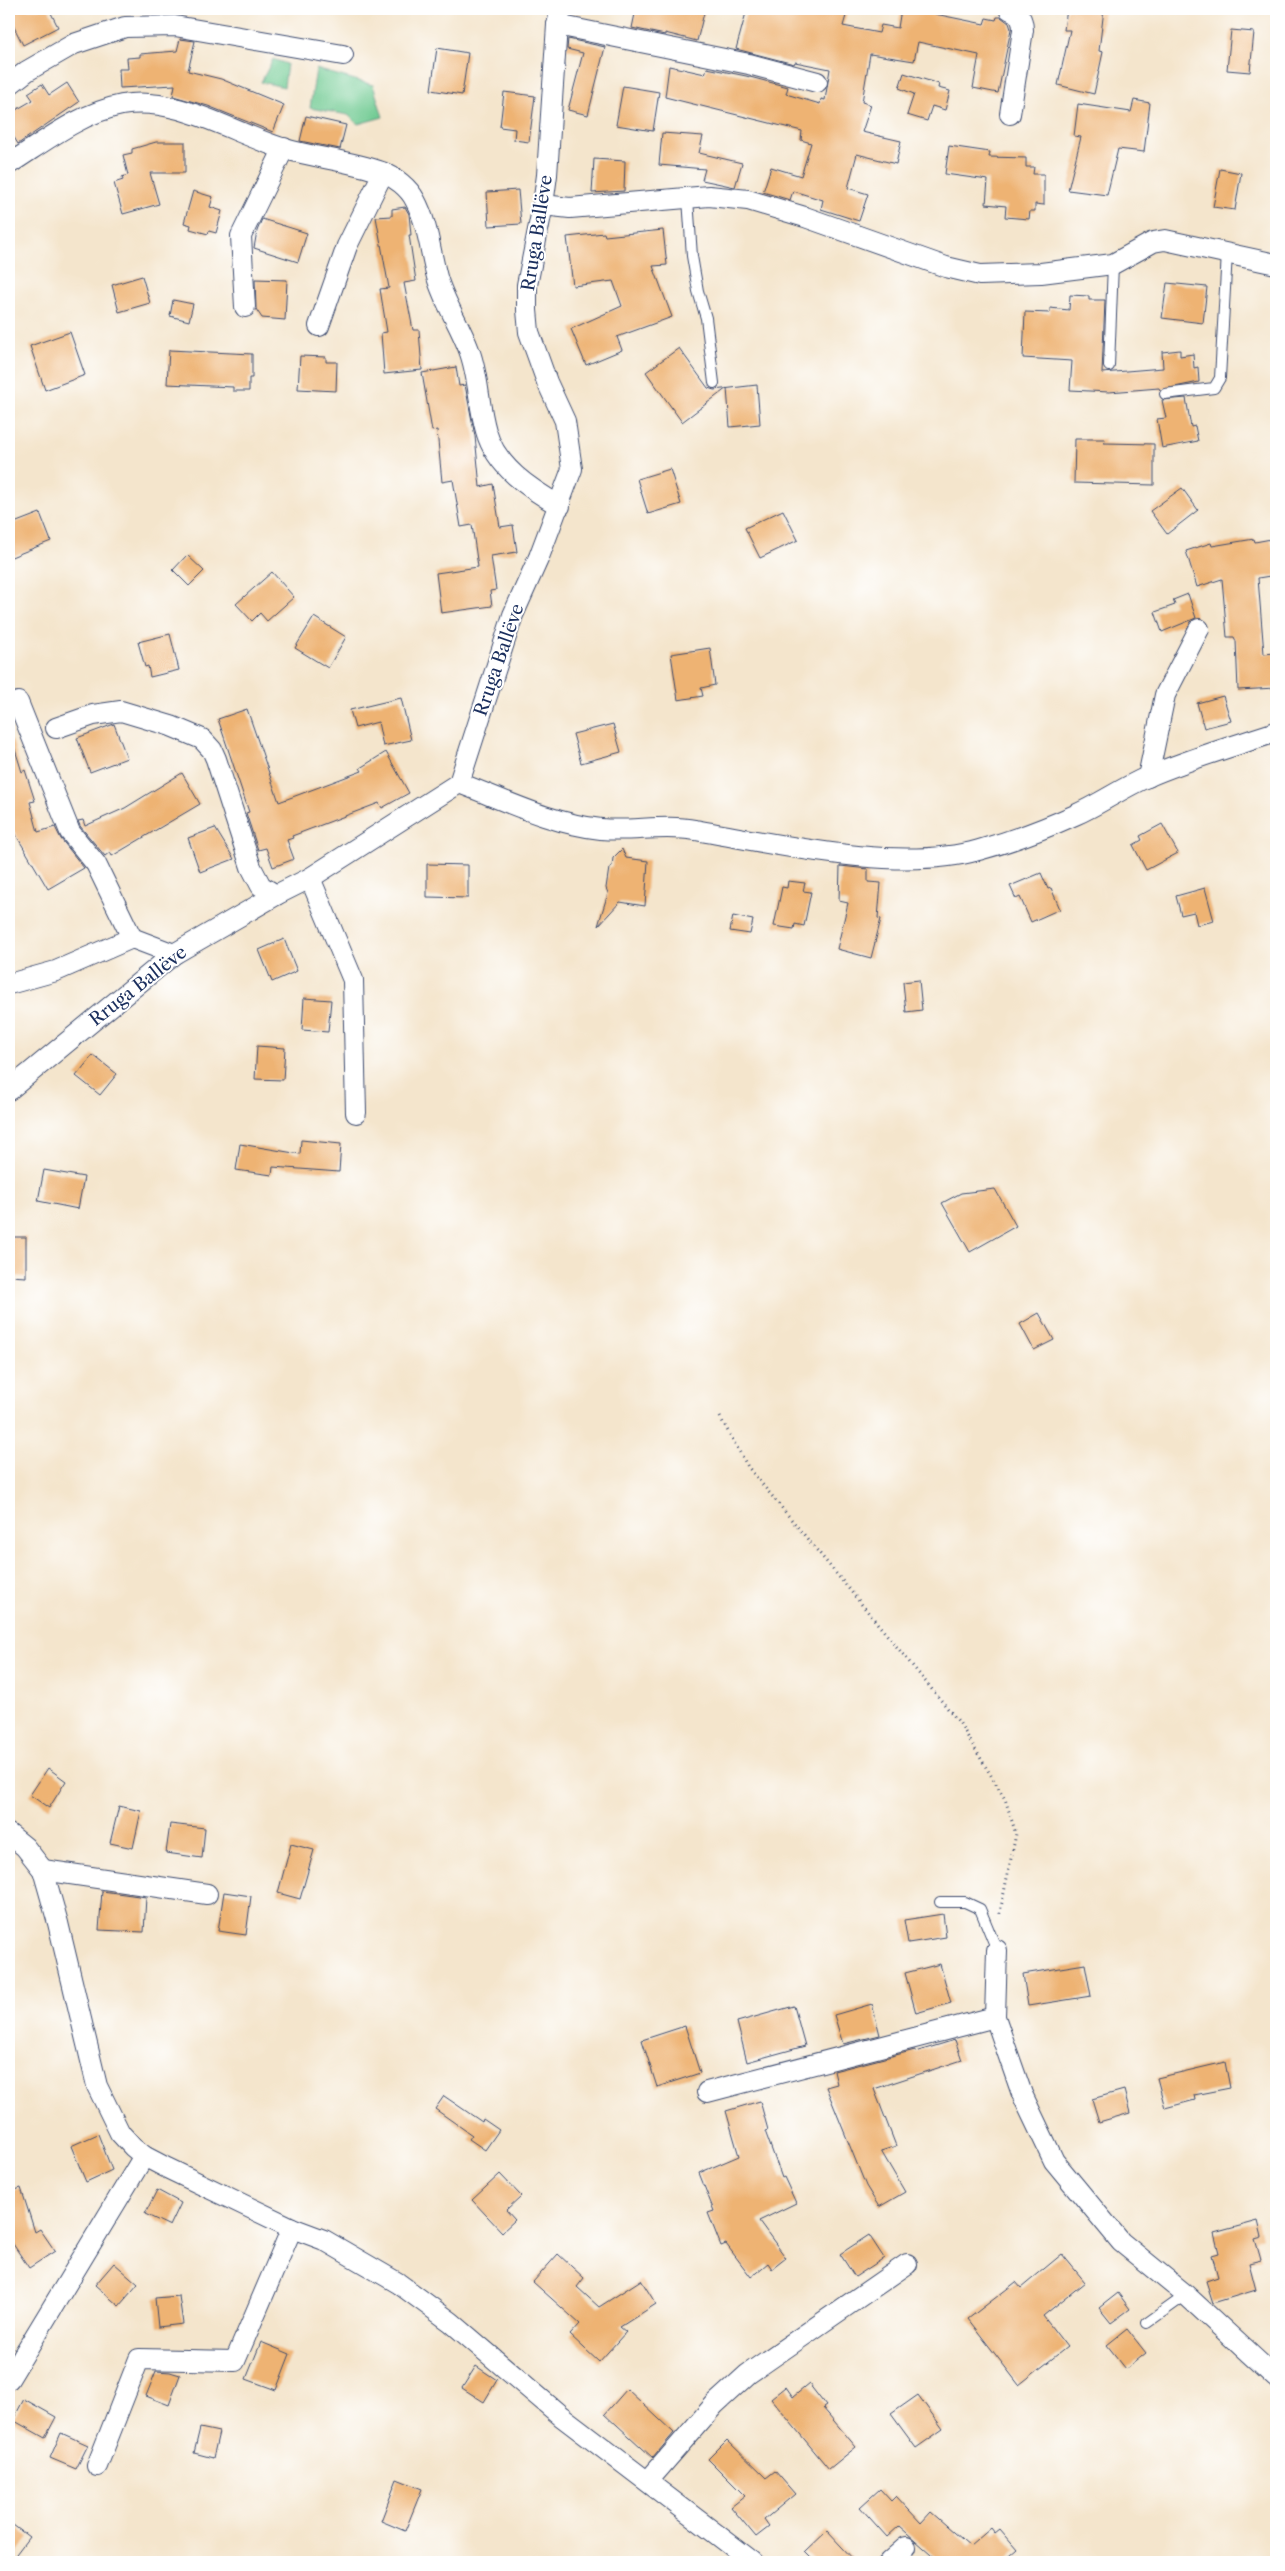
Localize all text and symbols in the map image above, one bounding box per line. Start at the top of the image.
street label: Rruga Ballëve [517,173,557,293]
street label: Rruga Ballëve [470,601,528,719]
street label: Rruga Ballëve [85,941,191,1031]

